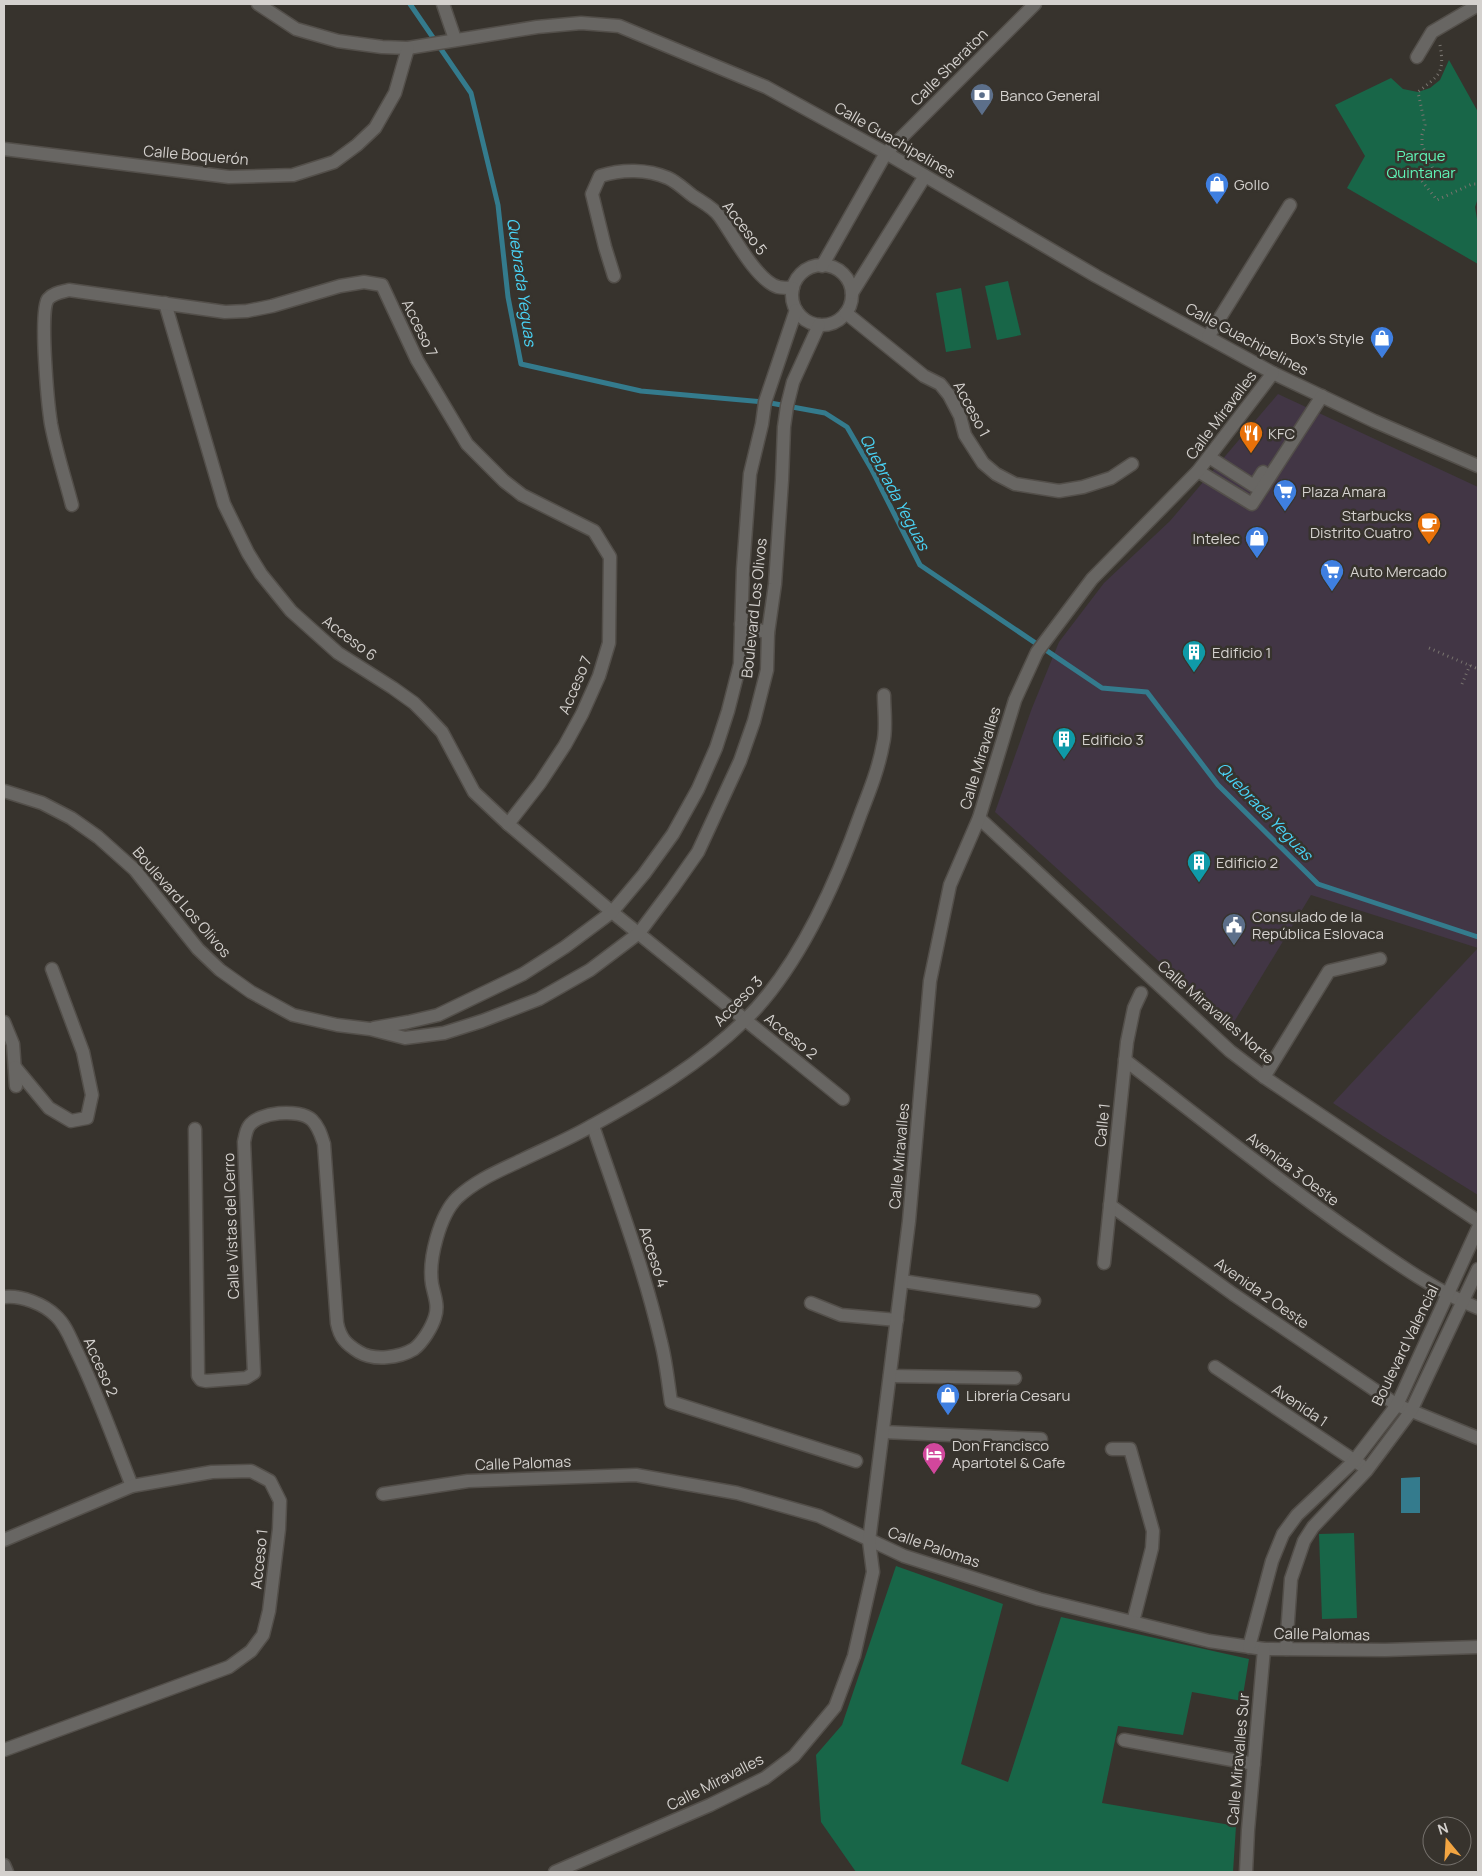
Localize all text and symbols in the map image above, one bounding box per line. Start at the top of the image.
street label: Calle Sheraton [906,24,992,110]
bank icon: Banco General [969,82,995,116]
place label: Banco General [1000,85,1100,106]
street label: Calle Guachipelines [831,97,959,183]
street label: Calle Boquerón [143,140,250,170]
park label: Parque Quintanar [1386,145,1456,183]
shop icon: Gollo [1204,171,1230,205]
place label: Gollo [1234,174,1269,195]
street label: Acceso 5 [718,197,772,259]
water label: Quebrada Yeguas [502,217,542,349]
street label: Acceso 7 [397,296,443,360]
street label: Calle Guachipelines [1182,298,1312,380]
shop icon: Box's Style [1369,325,1395,359]
place label: Box's Style [1290,328,1364,349]
street label: Calle Miravalles [1181,366,1261,464]
street label: Acceso 1 [949,378,995,440]
restaurant icon: KFC [1238,420,1264,454]
place label: KFC [1268,423,1295,444]
water label: Quebrada Yeguas [855,430,936,556]
supermarket icon: Plaza Amara [1272,478,1298,512]
place label: Plaza Amara [1302,481,1386,502]
place label: Starbucks Distrito Cuatro [1310,505,1412,543]
cafe icon: Starbucks Distrito Cuatro [1416,511,1442,545]
shop icon: Intelec [1244,525,1270,559]
place label: Intelec [1193,528,1240,549]
street label: Boulevard Los Olivos [736,537,772,679]
supermarket icon: Auto Mercado [1319,558,1345,592]
place label: Auto Mercado [1350,561,1447,582]
street label: Acceso 6 [318,611,382,665]
building icon: Edificio 1 [1181,639,1207,673]
place label: Edificio 1 [1212,642,1271,663]
street label: Acceso 7 [553,652,597,718]
street label: Calle Miravalles [954,704,1006,812]
building icon: Edificio 3 [1051,726,1077,760]
place label: Edificio 3 [1082,729,1144,750]
water label: Quebrada Yeguas [1212,757,1319,866]
street label: Boulevard Los Olivos [128,842,236,962]
building icon: Edificio 2 [1186,849,1212,883]
place label: Edificio 2 [1216,852,1278,873]
place label: Consulado de la República Eslovaca [1252,906,1384,944]
public building icon: Consulado de la República Eslovaca [1221,912,1247,946]
street label: Calle Miravalles Norte [1153,955,1279,1069]
street label: Acceso 3 [709,971,767,1031]
street label: Acceso 2 [760,1008,822,1064]
street label: Calle Miravalles [884,1102,914,1210]
street label: Calle 1 [1089,1102,1115,1148]
street label: Avenida 3 Oeste [1242,1127,1344,1211]
street label: Calle Vistas del Cerro [218,1152,244,1300]
street label: Acceso 4 [634,1224,674,1290]
street label: Avenida 2 Oeste [1211,1253,1314,1334]
street label: Boulevard Valencial [1366,1281,1444,1409]
street label: Acceso 2 [79,1334,123,1400]
street label: Avenida 1 [1268,1379,1332,1431]
shop icon: Librería Cesaru [935,1382,961,1416]
place label: Librería Cesaru [966,1385,1070,1406]
place label: Don Francisco Apartotel & Cafe [952,1435,1066,1473]
hotel icon: Don Francisco Apartotel & Cafe [921,1441,947,1475]
street label: Calle Palomas [475,1451,572,1475]
street label: Calle Palomas [885,1521,983,1573]
street label: Acceso 1 [245,1528,273,1590]
street label: Calle Palomas [1274,1623,1370,1645]
street label: Calle Miravalles Sur [1222,1691,1254,1826]
street label: Calle Miravalles [663,1748,767,1815]
north arrow [1422,1816,1472,1866]
text: N [1435,1818,1451,1839]

